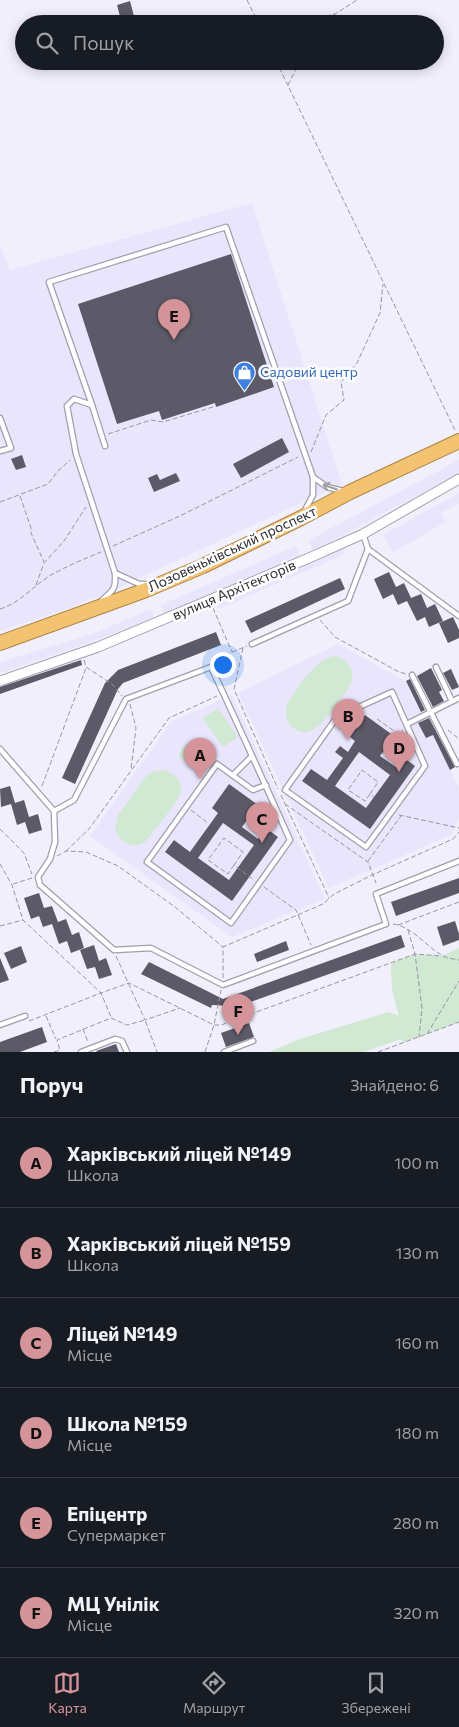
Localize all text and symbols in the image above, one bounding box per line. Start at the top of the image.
search box [15,15,444,70]
icon: search [33,29,61,57]
text: Пошук [73,31,134,54]
pin: E [158,299,190,340]
shop icon: Садовий центр [232,360,256,391]
place label: Садовий центр [260,363,358,380]
one-way arrow [323,482,338,491]
street label: Лозовеньківський проспект [145,502,319,595]
street label: вулиця Архітекторів [169,556,298,623]
your location [210,652,236,678]
pin: B [332,699,364,740]
pin: D [383,731,415,772]
pin: A [184,738,216,779]
pin: C [246,802,278,843]
pin: F [222,994,254,1035]
text: Поруч [20,1072,83,1097]
text: Знайдено: 6 [350,1075,439,1094]
text: Харківський ліцей №149 [67,1142,291,1165]
text: A [30,1153,42,1172]
text: 100 m [394,1153,439,1172]
text: Школа [67,1165,119,1184]
text: Харківський ліцей №159 [67,1232,291,1255]
text: B [31,1243,41,1262]
text: 130 m [396,1243,439,1262]
text: Школа [67,1255,119,1274]
text: Ліцей №149 [67,1322,177,1345]
text: C [31,1333,41,1352]
text: 160 m [395,1333,439,1352]
text: Місце [67,1345,112,1364]
text: Школа №159 [67,1412,187,1435]
text: D [30,1423,42,1442]
text: 180 m [395,1423,439,1442]
text: Місце [67,1435,112,1454]
text: Епіцентр [67,1502,148,1525]
text: E [31,1513,41,1532]
text: 280 m [393,1513,439,1532]
text: Супермаркет [67,1525,166,1544]
text: МЦ Унілік [67,1592,159,1615]
text: F [31,1603,41,1622]
text: 320 m [394,1603,439,1622]
text: Місце [67,1615,112,1634]
tab: Карта [48,1669,87,1716]
tab: Маршрут [183,1669,245,1716]
tab: Збережені [342,1669,411,1716]

